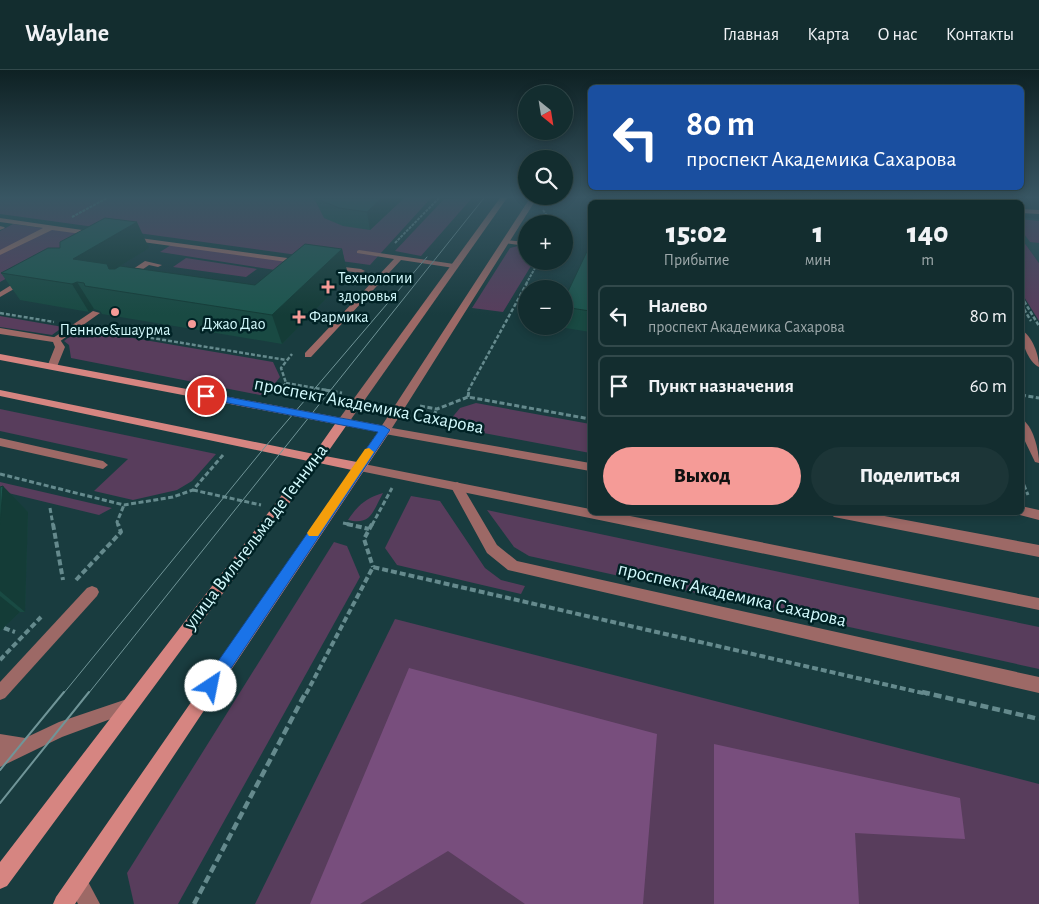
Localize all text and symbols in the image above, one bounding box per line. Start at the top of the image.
text: Waylane [25,22,109,46]
text: Главная [723,26,779,44]
text: Карта [807,26,849,44]
text: О нас [877,26,918,44]
text: Контакты [946,26,1014,44]
north arrow [518,85,572,140]
map controls [518,85,573,335]
icon: left [603,105,668,170]
text: 80 m [686,107,755,142]
text: проспект Академика Сахарова [686,148,957,170]
button: search [518,150,573,205]
button: + [518,215,573,270]
text: 15:02 [666,218,727,248]
text: 1 [812,218,823,248]
text: 140 [907,218,949,248]
text: Прибытие [663,252,729,268]
text: мин [805,252,831,268]
text: m [921,252,934,268]
place label: Технологии здоровья [338,270,412,304]
button: − [518,280,573,335]
marker: Технологии здоровья [322,281,334,293]
text: Налево [648,297,707,316]
icon: left [605,302,633,330]
marker: Пенное&шаурма [109,306,121,318]
text: 80 m [970,307,1007,326]
place label: Фармика [309,309,369,325]
marker: Фармика [293,311,305,323]
place label: Джао Дао [202,316,266,332]
marker: Джао Дао [186,318,198,330]
text: проспект Академика Сахарова [648,319,845,335]
place label: Пенное&шаурма [59,322,171,339]
icon: arrive [605,372,633,400]
street label: проспект Академика Сахарова [252,374,486,438]
pin [185,375,227,417]
text: Пункт назначения [648,377,794,396]
text: 60 m [970,377,1007,396]
icon: arrive [192,382,220,410]
street label: улица Вильгельма де Геннина [180,441,332,634]
button: Выход [603,447,801,505]
button: Поделиться [811,447,1009,505]
street label: проспект Академика Сахарова [616,559,848,631]
position arrow [184,659,236,711]

